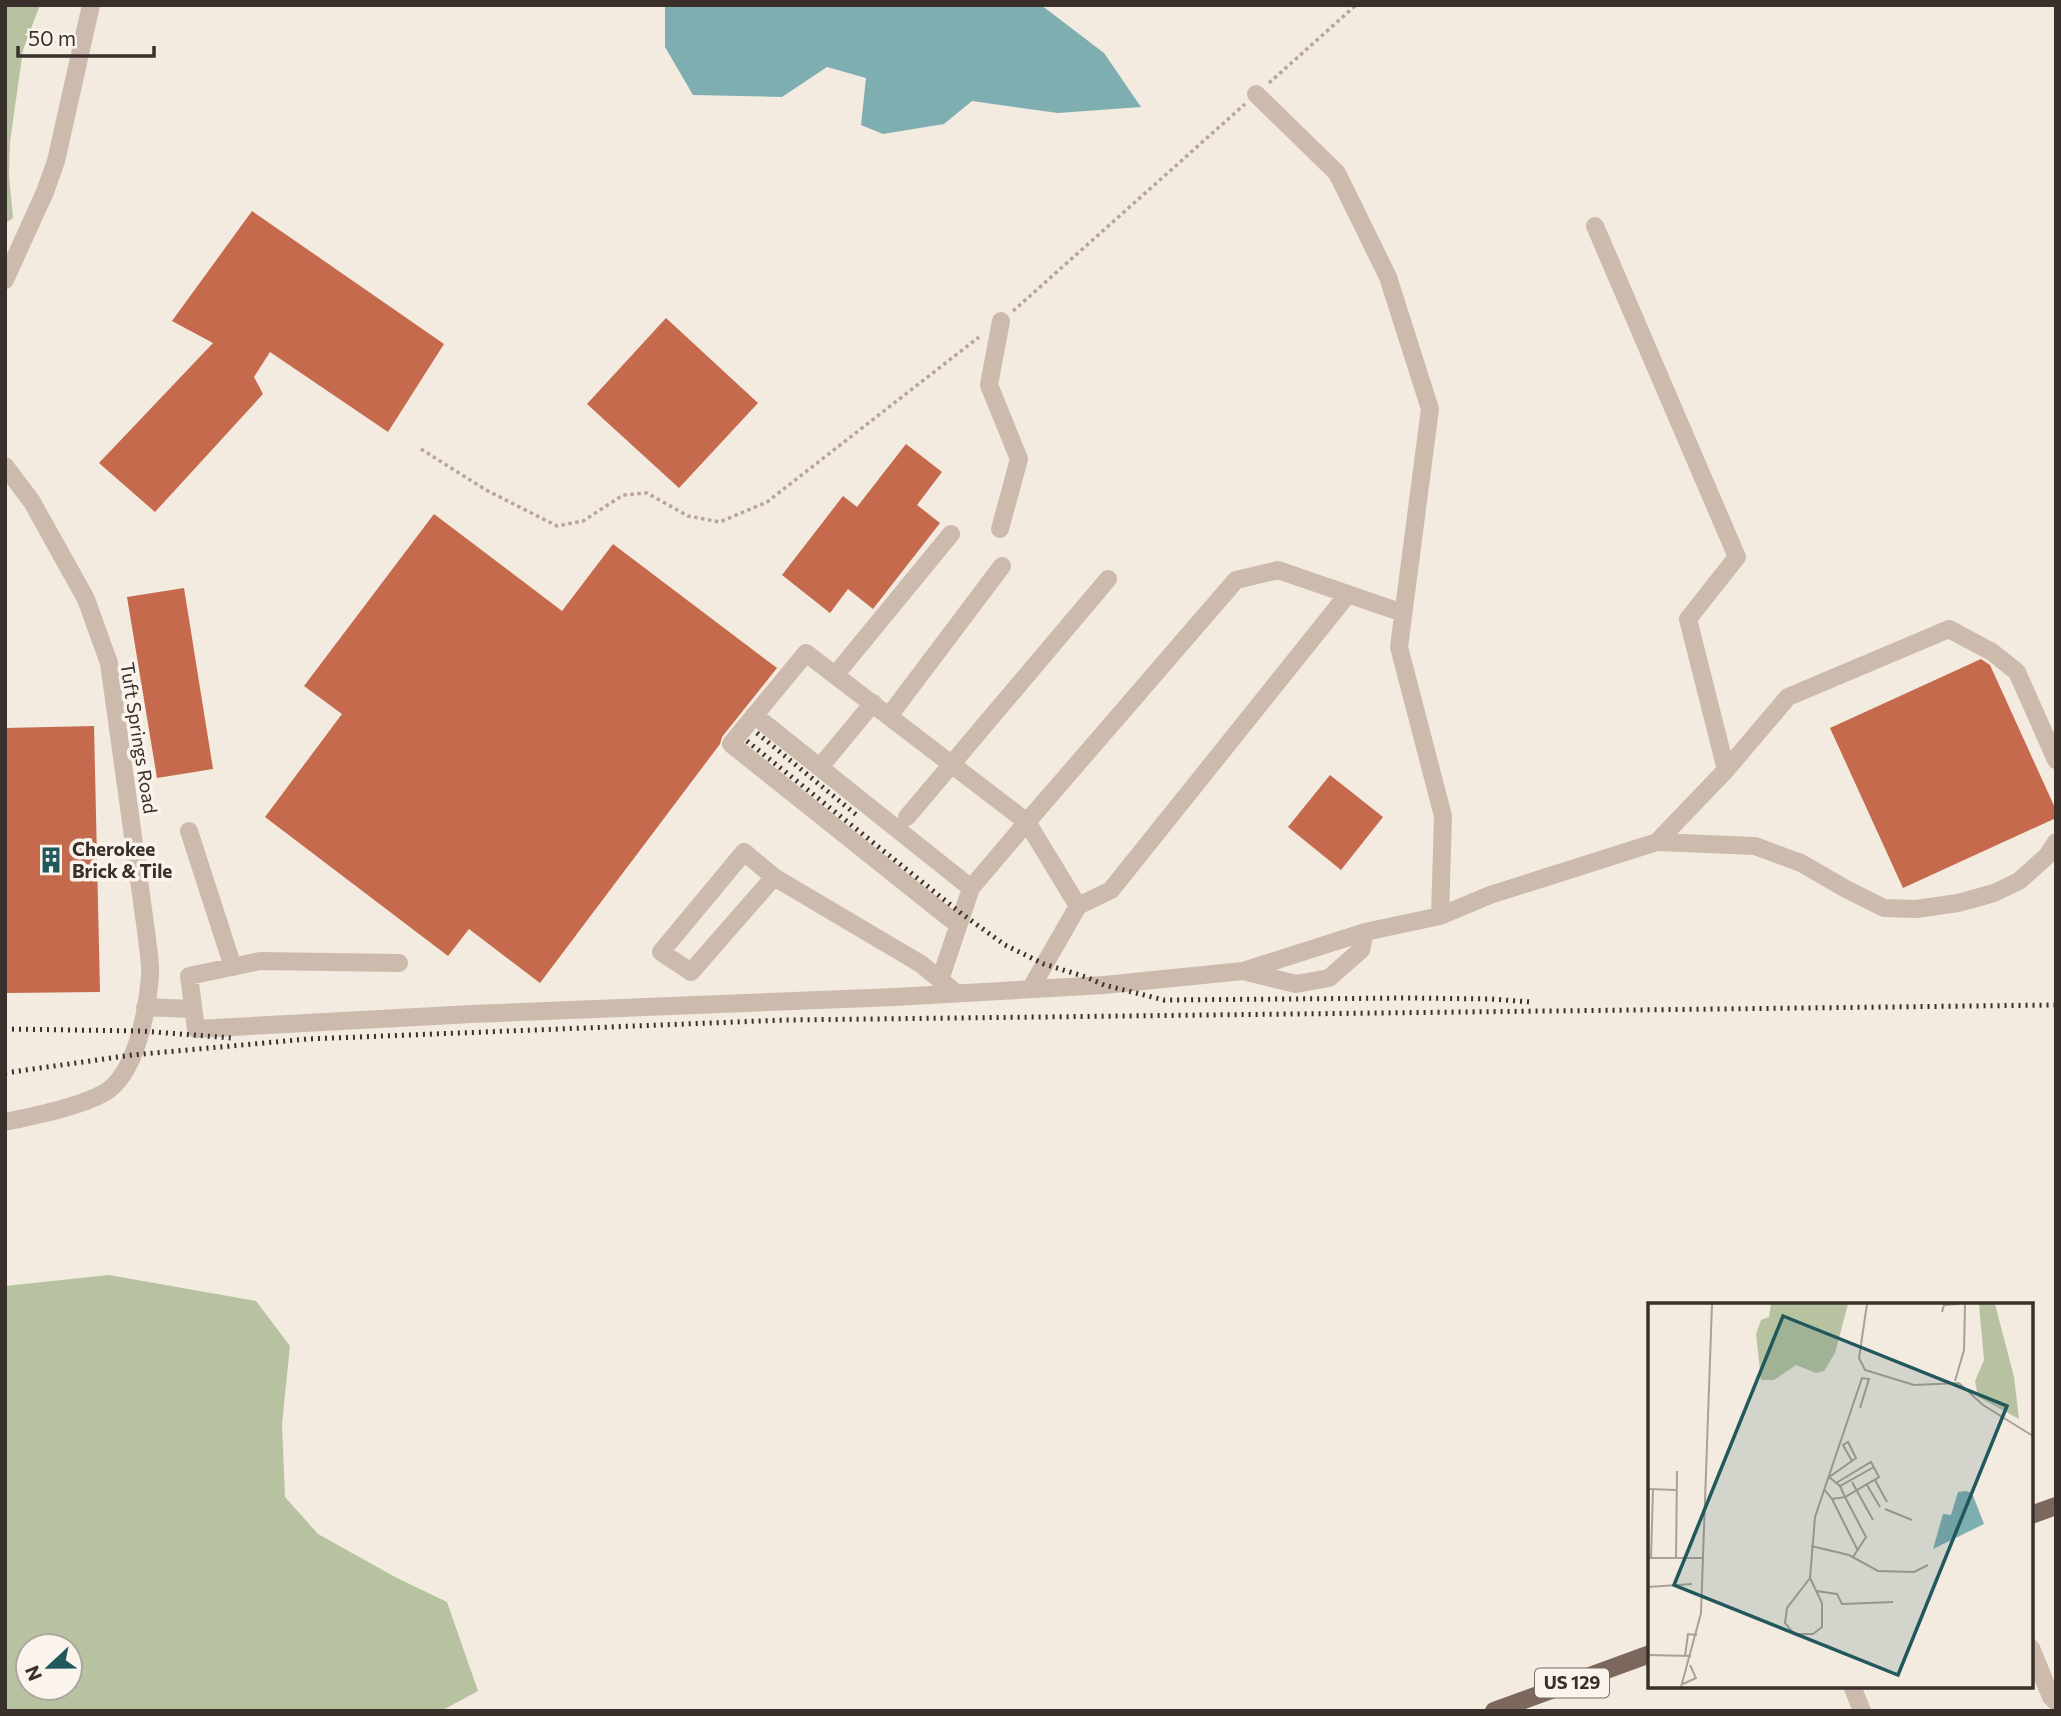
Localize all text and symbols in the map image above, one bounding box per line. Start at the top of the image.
scale bar [18,14,154,58]
text: 50 m [28,25,76,50]
street label: Tuft Springs Road [116,661,163,815]
place label: Cherokee Brick & Tile [72,837,172,882]
building icon: Cherokee Brick & Tile [36,845,66,875]
inset map [1648,1303,2033,1688]
north arrow [14,1632,84,1702]
text: N [19,1663,46,1684]
road number: US 129 [1535,1668,1609,1698]

